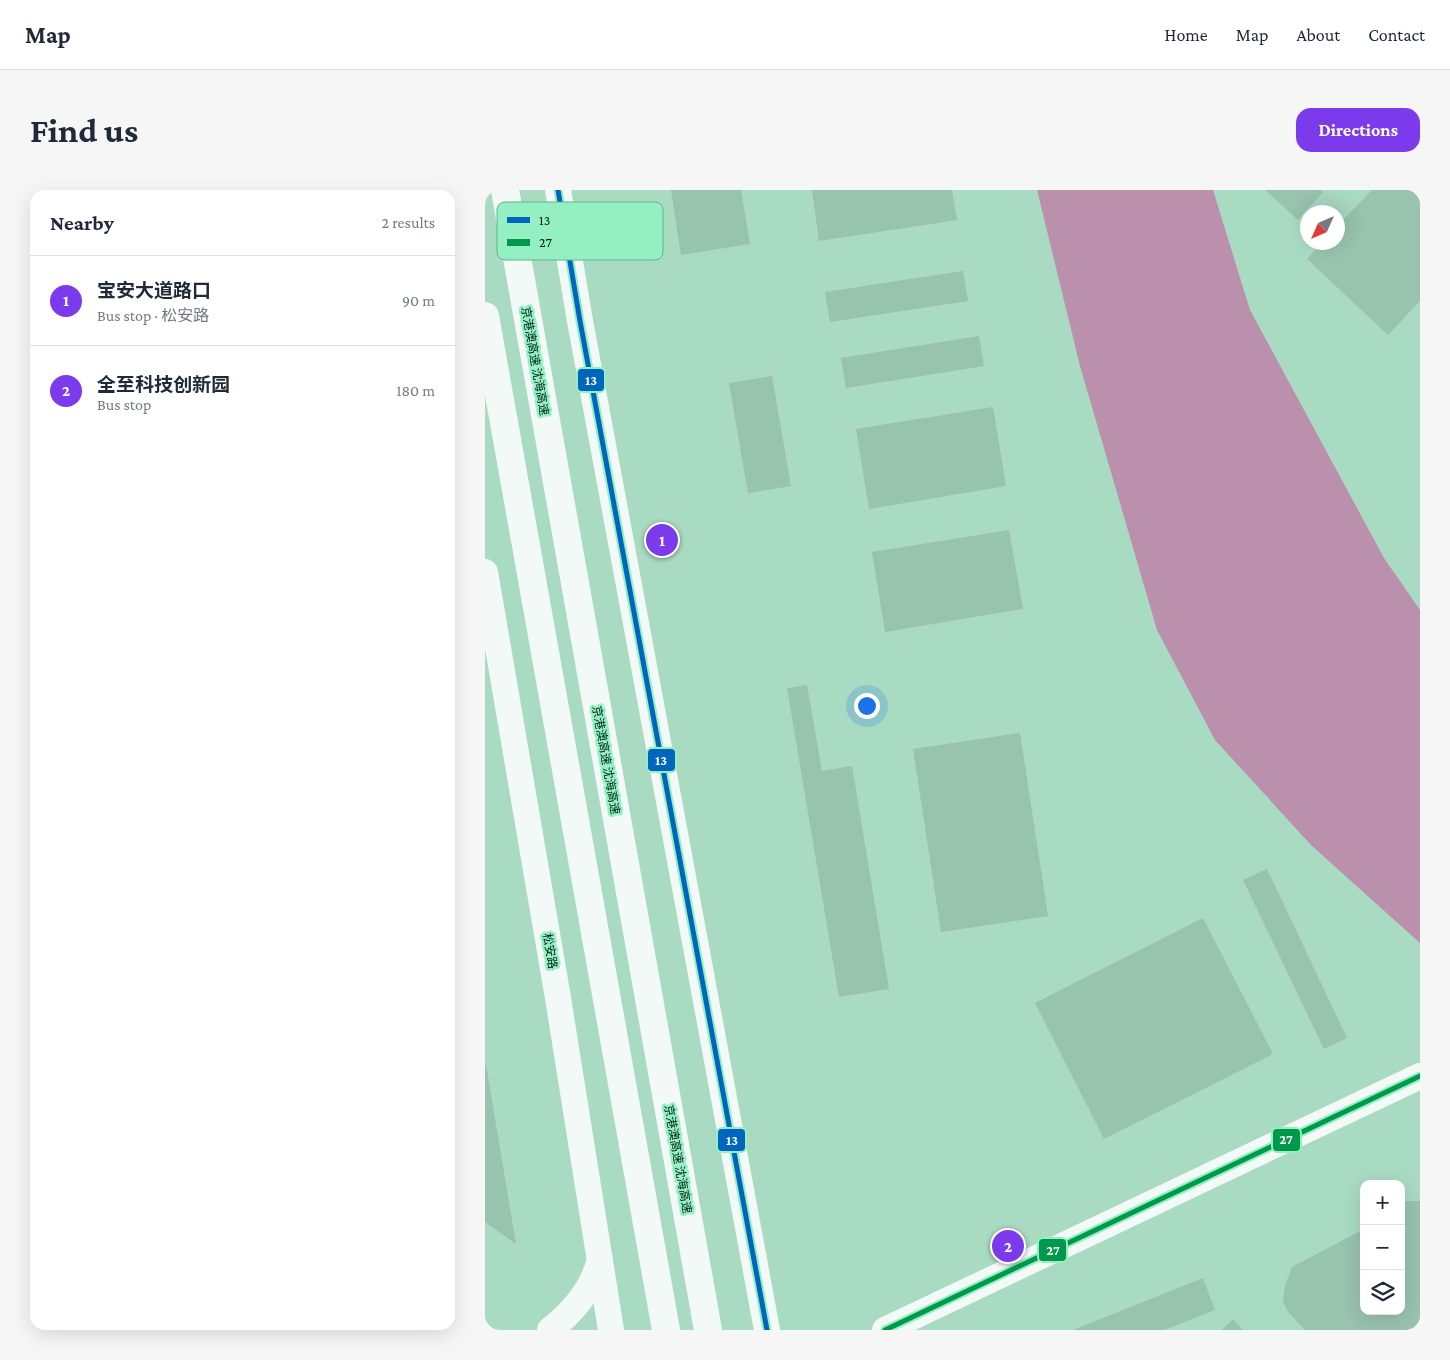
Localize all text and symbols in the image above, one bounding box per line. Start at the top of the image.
text: Map [25,21,71,48]
text: Home [1165,25,1208,45]
text: Map [1236,25,1268,45]
text: About [1296,25,1340,45]
text: Contact [1368,25,1425,45]
button: Directions [1296,108,1420,152]
text: Find us [30,111,138,150]
legend [497,202,663,260]
north arrow [1300,205,1345,250]
text: Nearby [50,211,114,235]
text: 13 [539,212,550,228]
text: 2 results [382,214,435,231]
text: 27 [539,234,552,250]
text: 宝安大道路口 [97,280,211,301]
text: 1 [63,292,69,309]
text: 90 m [402,292,435,309]
street label: 京港澳高速 沈海高速 [519,305,551,417]
text: Bus stop · 松安路 [97,307,209,324]
line badge: 13 [577,368,605,392]
text: 13 [585,372,597,388]
text: 全至科技创新园 [97,374,230,395]
text: 2 [62,382,70,399]
text: 180 m [396,382,435,399]
text: Bus stop [97,396,151,413]
pin: 1 [646,521,678,559]
your location [854,693,880,719]
street label: 京港澳高速 沈海高速 [590,704,622,816]
line badge: 13 [647,748,676,772]
text: 13 [655,752,667,768]
street label: 松安路 [540,932,560,970]
street label: 京港澳高速 沈海高速 [662,1103,694,1215]
line badge: 13 [717,1128,746,1152]
line badge: 27 [1272,1128,1301,1152]
text: 27 [1279,1131,1293,1147]
text: 13 [726,1132,738,1148]
map controls [1360,1180,1405,1315]
button: + [1360,1180,1405,1225]
button: − [1360,1225,1405,1270]
pin: 2 [992,1227,1024,1265]
line badge: 27 [1038,1238,1067,1262]
text: 27 [1046,1242,1060,1258]
button: layers [1360,1270,1405,1315]

